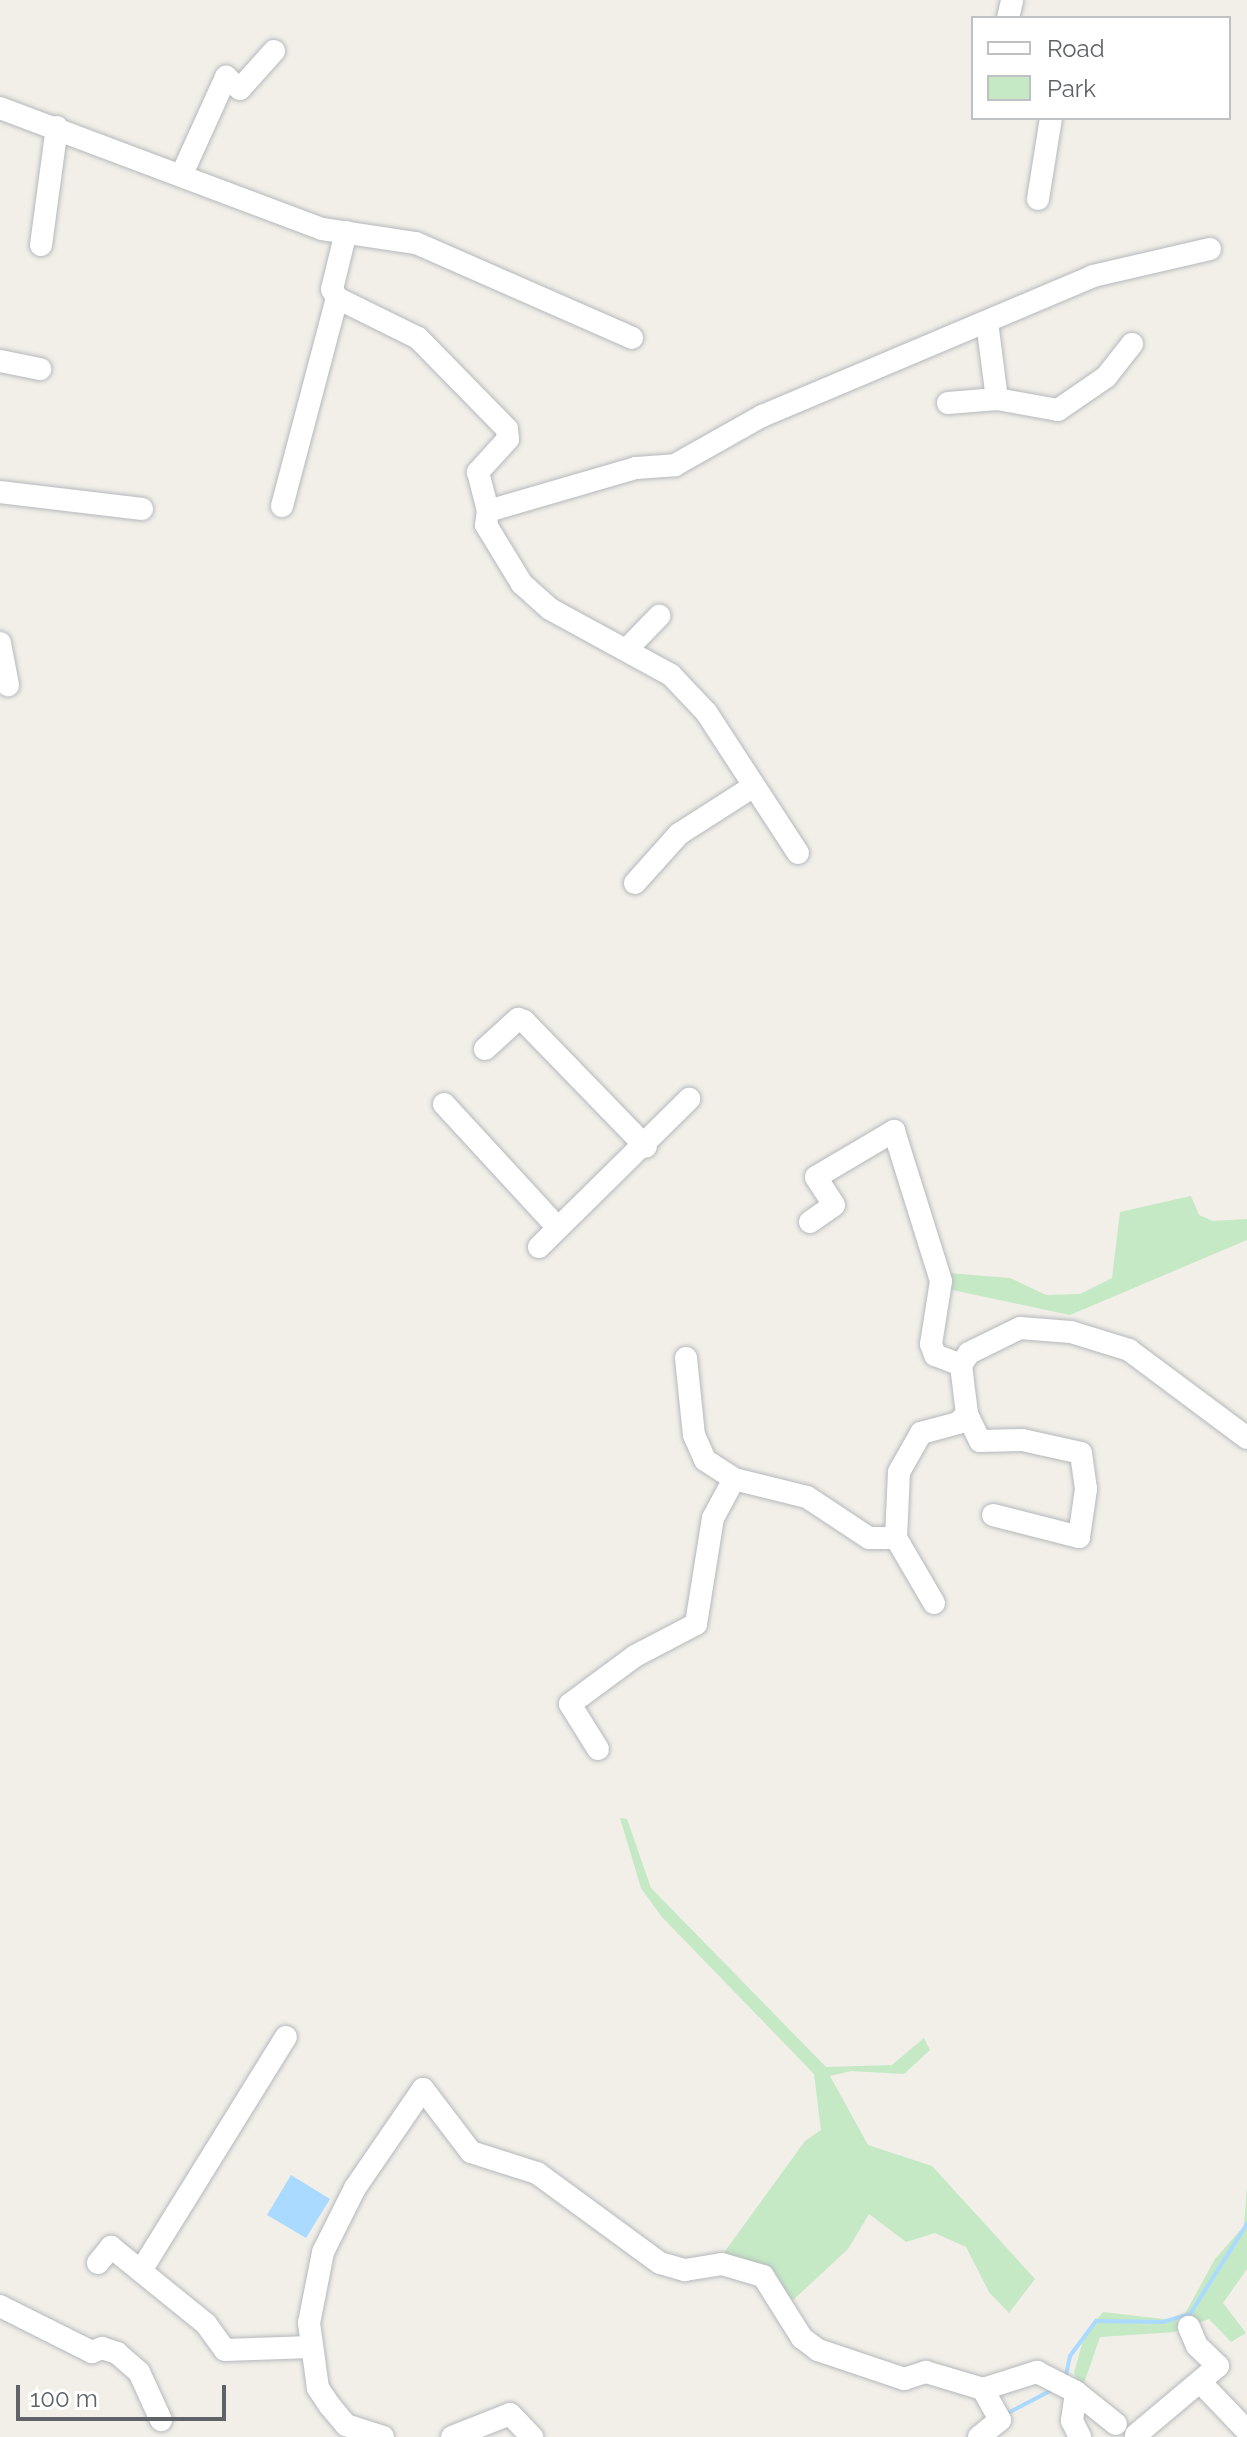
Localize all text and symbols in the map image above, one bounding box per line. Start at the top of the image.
legend [971,16,1231,120]
text: Road [1047,34,1105,63]
text: Park [1047,74,1096,103]
scale bar [20,2369,230,2419]
text: 100 m [30,2384,98,2413]

